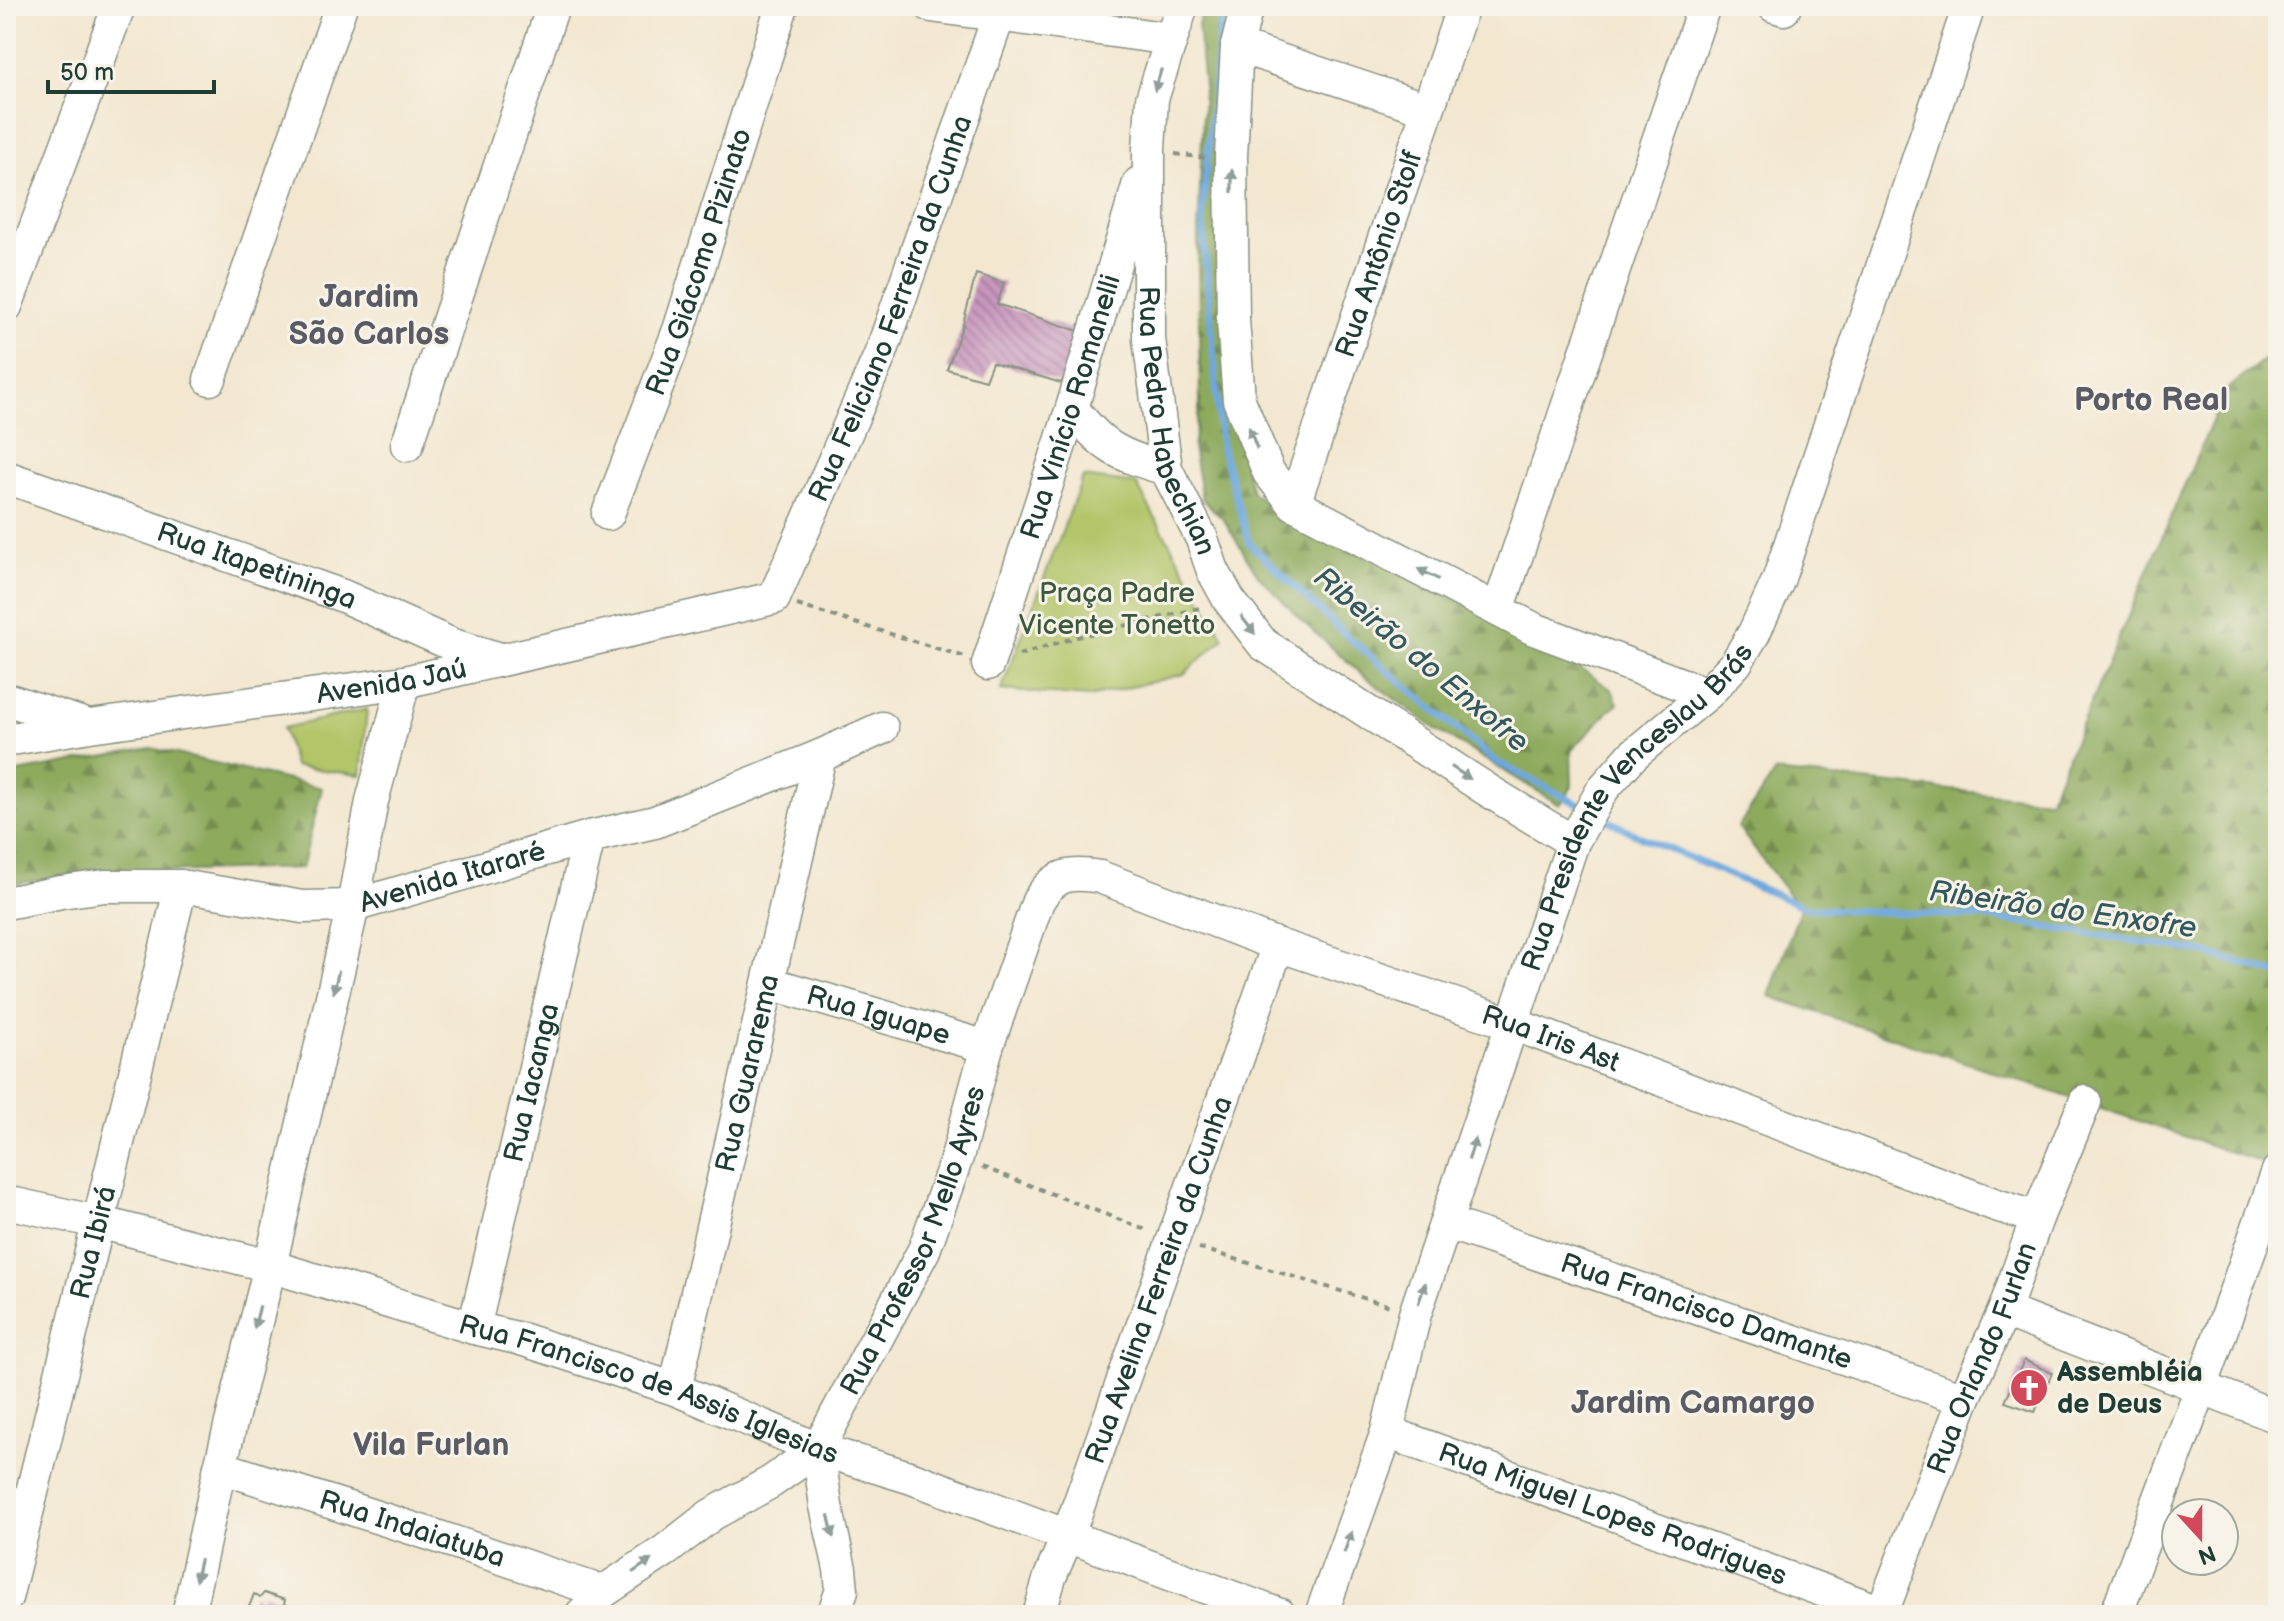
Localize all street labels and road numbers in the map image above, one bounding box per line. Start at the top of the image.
street label: Rua Feliciano Ferreira da Cunha [802,111,979,507]
street label: Rua Giácomo Pizinato [639,124,758,400]
street label: Rua Antônio Stolf [1328,146,1429,362]
street label: Rua Vinício Romanelli [1014,271,1127,544]
street label: Rua Pedro Habechian [1132,286,1223,559]
street label: Rua Itapetininga [153,515,362,617]
street label: Rua Presidente Venceslau Brás [1514,638,1760,975]
street label: Avenida Jaú [314,652,470,711]
street label: Avenida Itararé [356,834,549,920]
street label: Rua Guararema [709,971,786,1175]
street label: Rua Iguape [803,978,954,1052]
street label: Rua Iris Ast [1478,998,1625,1079]
street label: Rua Iacanga [497,1000,566,1165]
street label: Rua Professor Mello Ayres [833,1082,992,1401]
street label: Rua Avelina Ferreira da Cunha [1078,1092,1239,1468]
street label: Rua Ibirá [64,1183,123,1303]
street label: Rua Orlando Furlan [1920,1238,2044,1479]
street label: Rua Francisco Damante [1556,1246,1856,1376]
street label: Rua Francisco de Assis Iglesias [455,1308,842,1471]
street label: Rua Miguel Lopes Rodrigues [1434,1436,1791,1592]
street label: Rua Indaiatuba [315,1483,509,1575]

